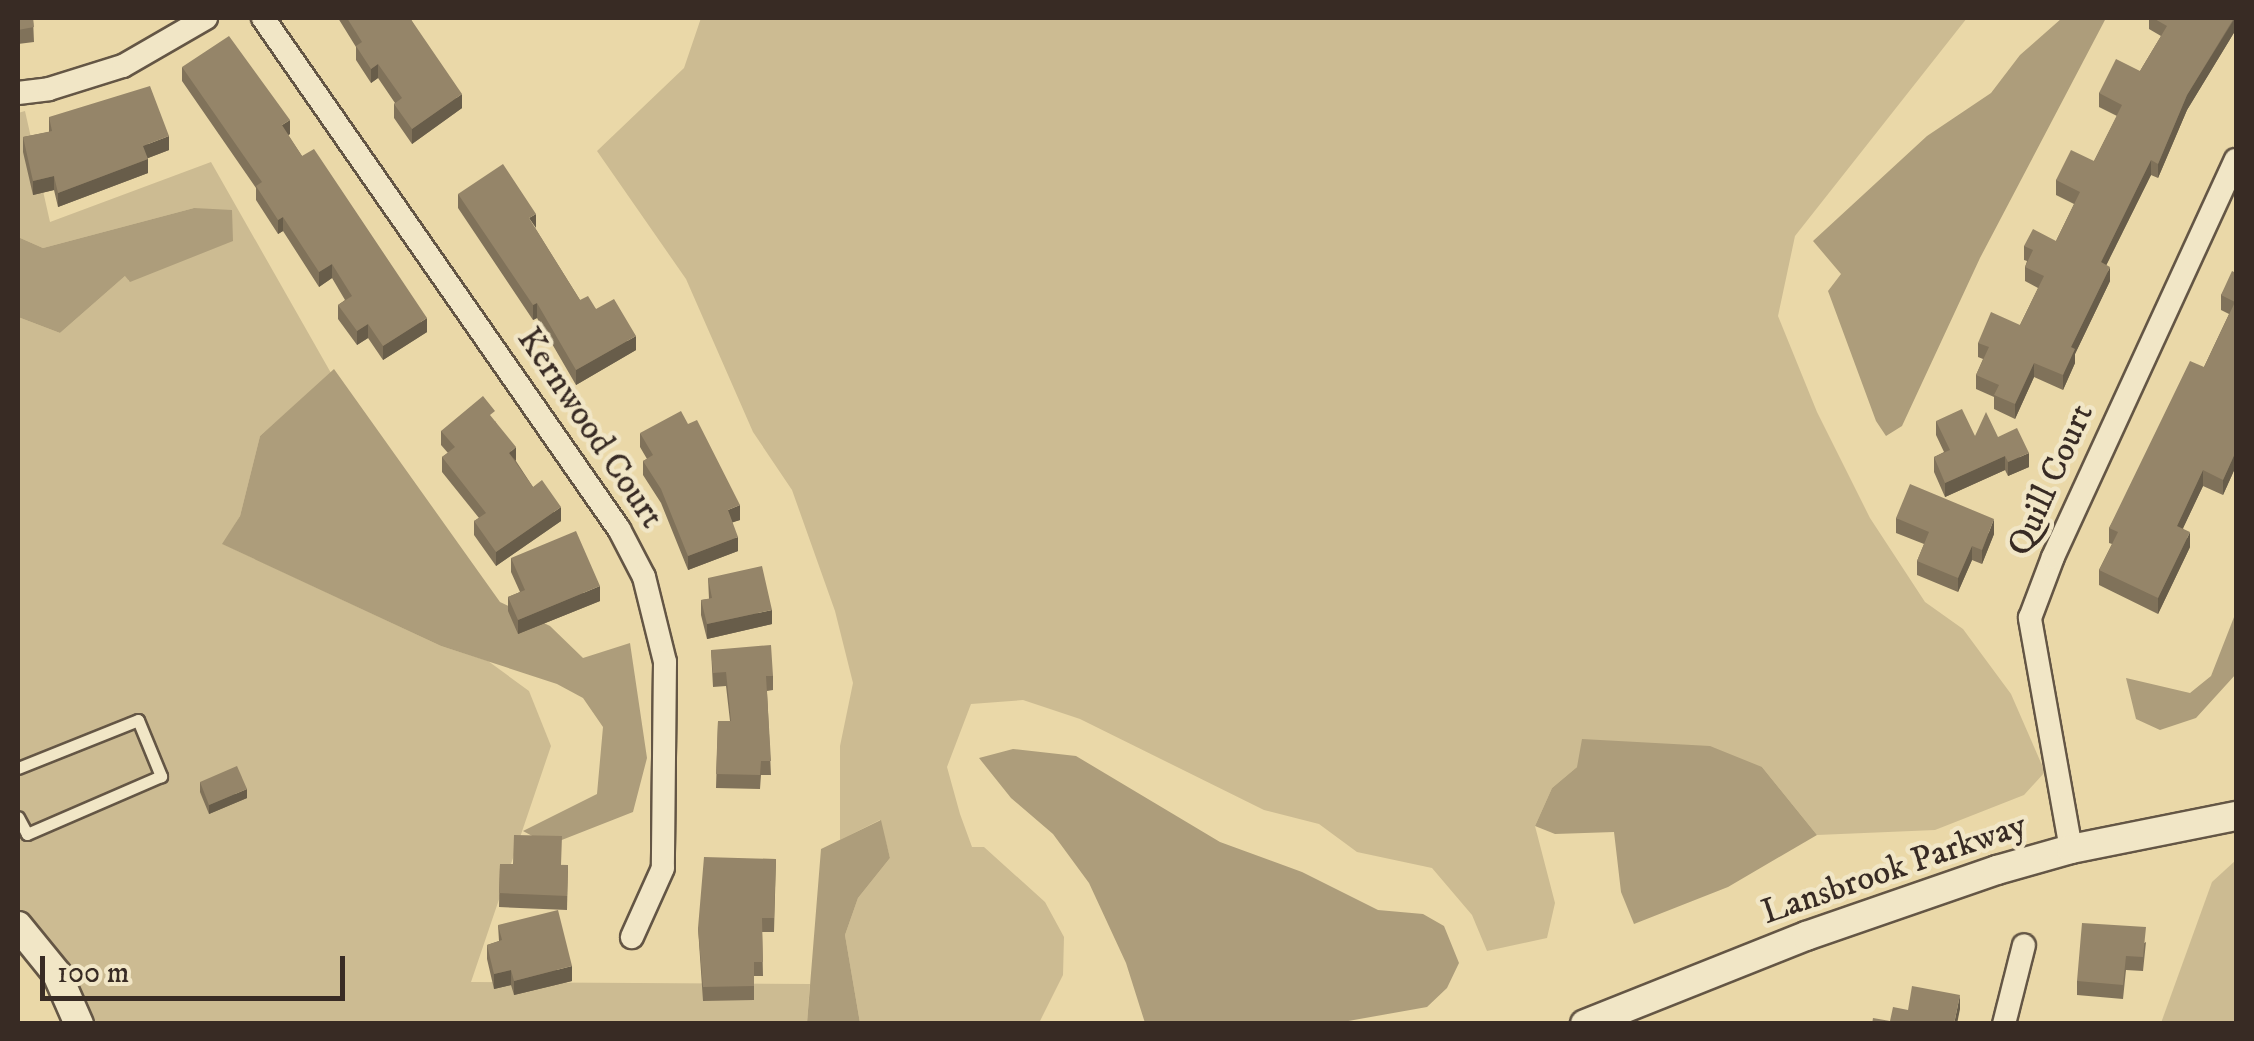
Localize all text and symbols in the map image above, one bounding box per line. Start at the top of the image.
street label: Kernwood Court [508,320,672,536]
street label: Quill Court [1999,398,2103,562]
street label: Lansbrook Parkway [1756,804,2032,934]
scale bar [45,936,350,998]
text: 100 m [57,955,129,992]

